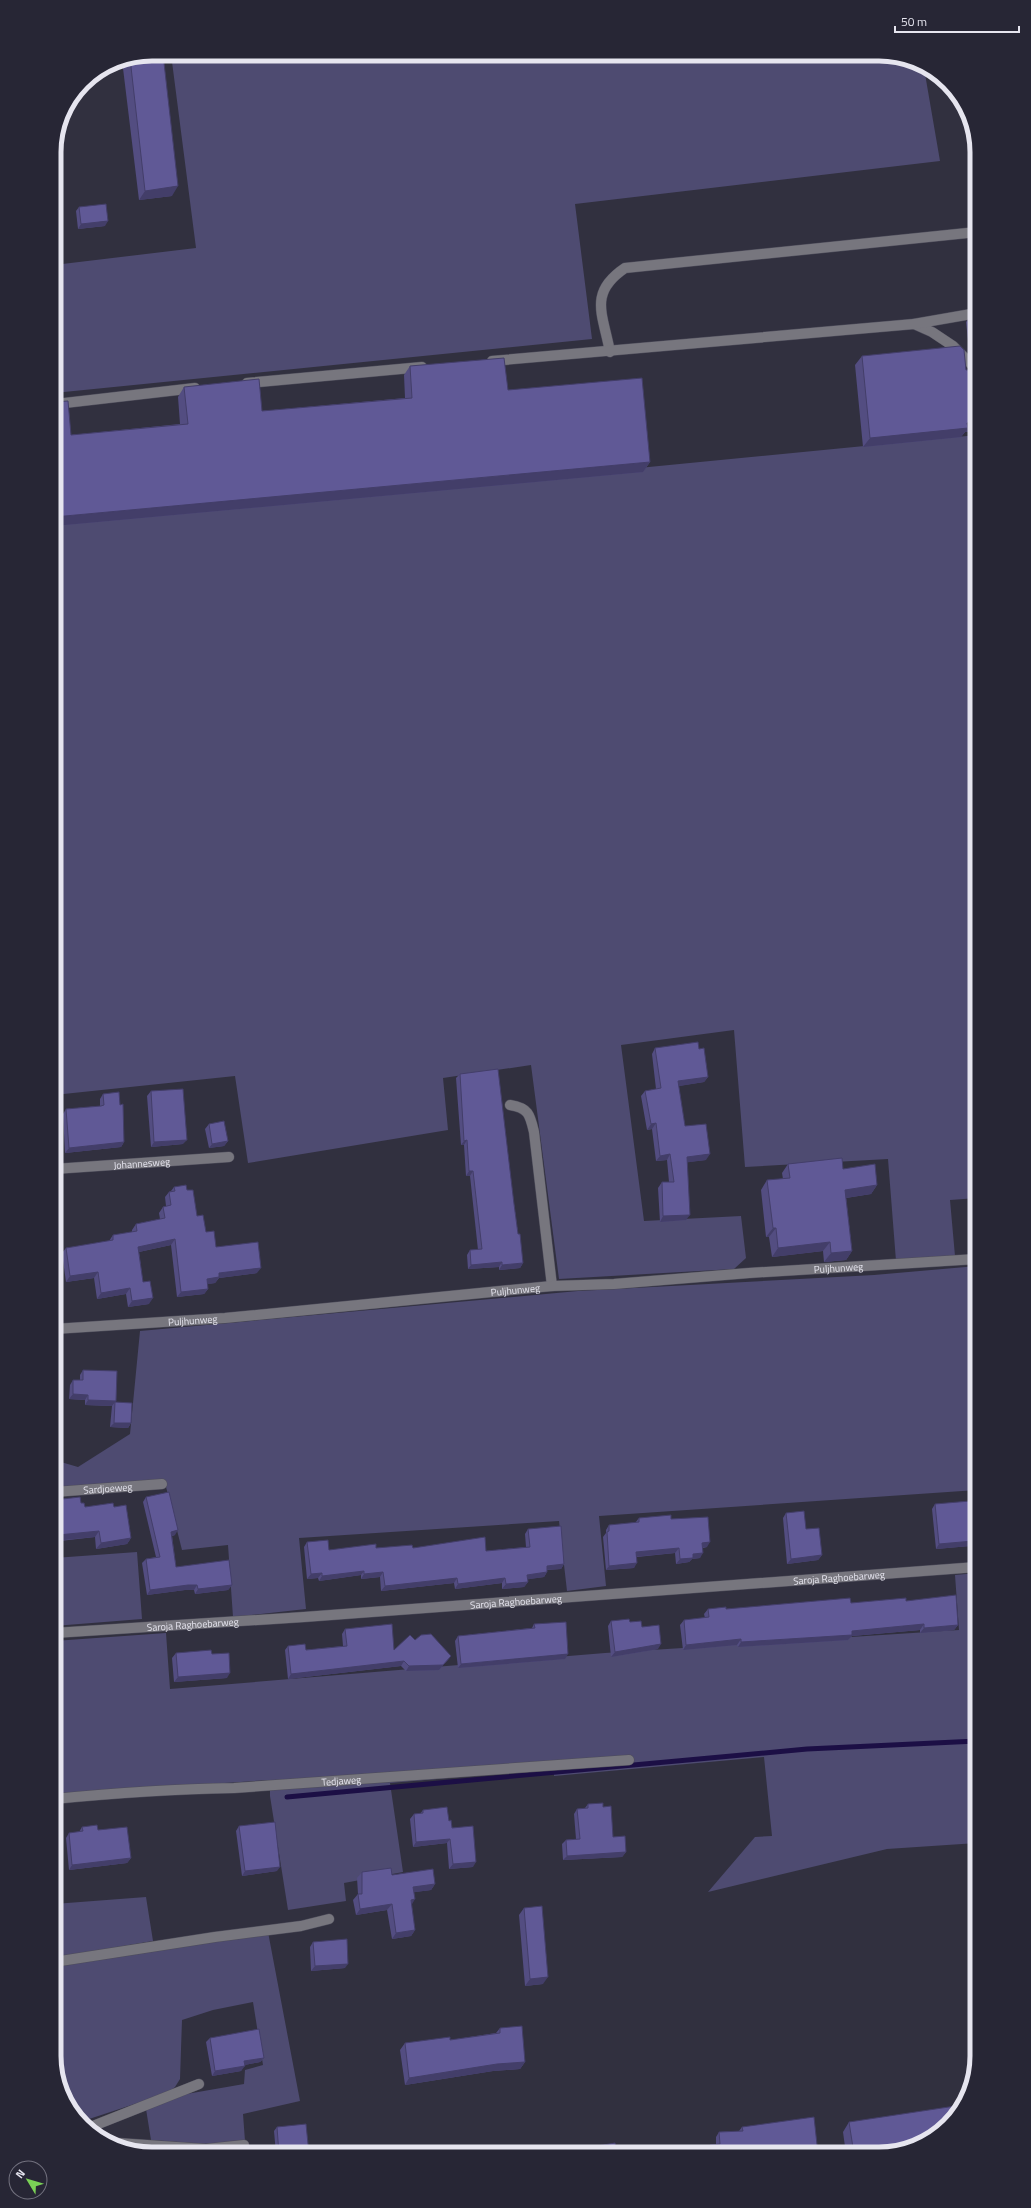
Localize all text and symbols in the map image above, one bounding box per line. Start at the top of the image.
scale bar [895,8,1019,34]
text: 50 m [901,12,927,31]
street label: Johannesweg [113,1154,171,1173]
street label: Puljhunweg [813,1259,864,1277]
street label: Puljhunweg [490,1280,541,1300]
street label: Puljhunweg [168,1312,218,1330]
street label: Sardjoeweg [83,1479,133,1498]
street label: Saroja Raghoebarweg [793,1567,886,1589]
street label: Saroja Raghoebarweg [469,1591,562,1613]
street label: Saroja Raghoebarweg [146,1614,239,1635]
street label: Tedjaweg [321,1772,362,1790]
north arrow [8,2160,48,2200]
text: N [11,2166,29,2182]

